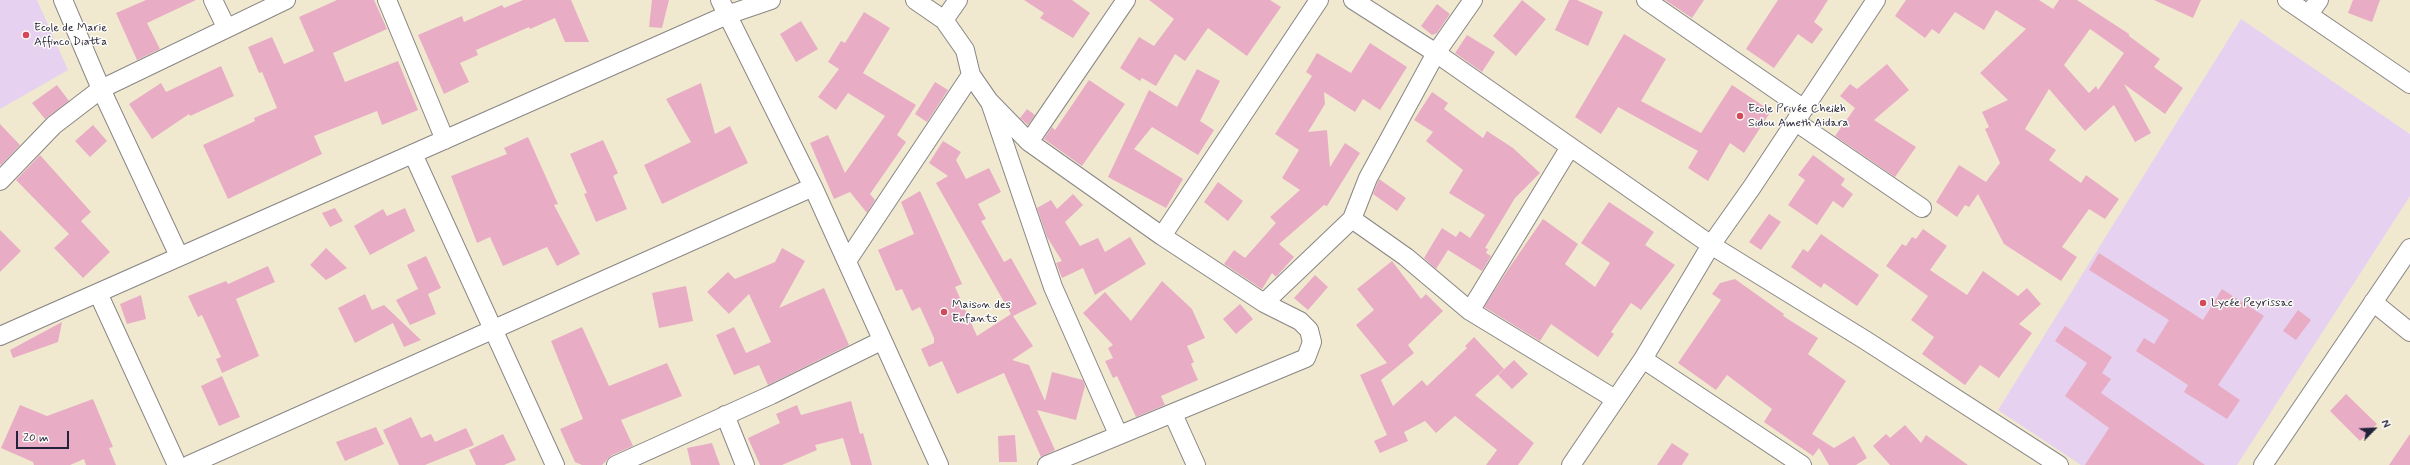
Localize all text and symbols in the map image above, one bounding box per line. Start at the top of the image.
place label: Ecole de Marie Affinco Diatta [34,21,107,49]
marker: Ecole de Marie Affinco Diatta [21,30,31,40]
place label: Ecole Privée Cheikh Sidou Ameth Aidara [1748,102,1849,130]
marker: Ecole Privée Cheikh Sidou Ameth Aidara [1735,111,1745,121]
place label: Lycée Peyrissac [2211,296,2292,310]
place label: Maison des Enfants [952,298,1011,326]
marker: Lycée Peyrissac [2198,298,2208,308]
marker: Maison des Enfants [939,307,949,317]
north arrow [2354,409,2394,449]
text: N [2377,418,2393,430]
scale bar [18,423,71,449]
text: 20 m [23,430,49,446]

